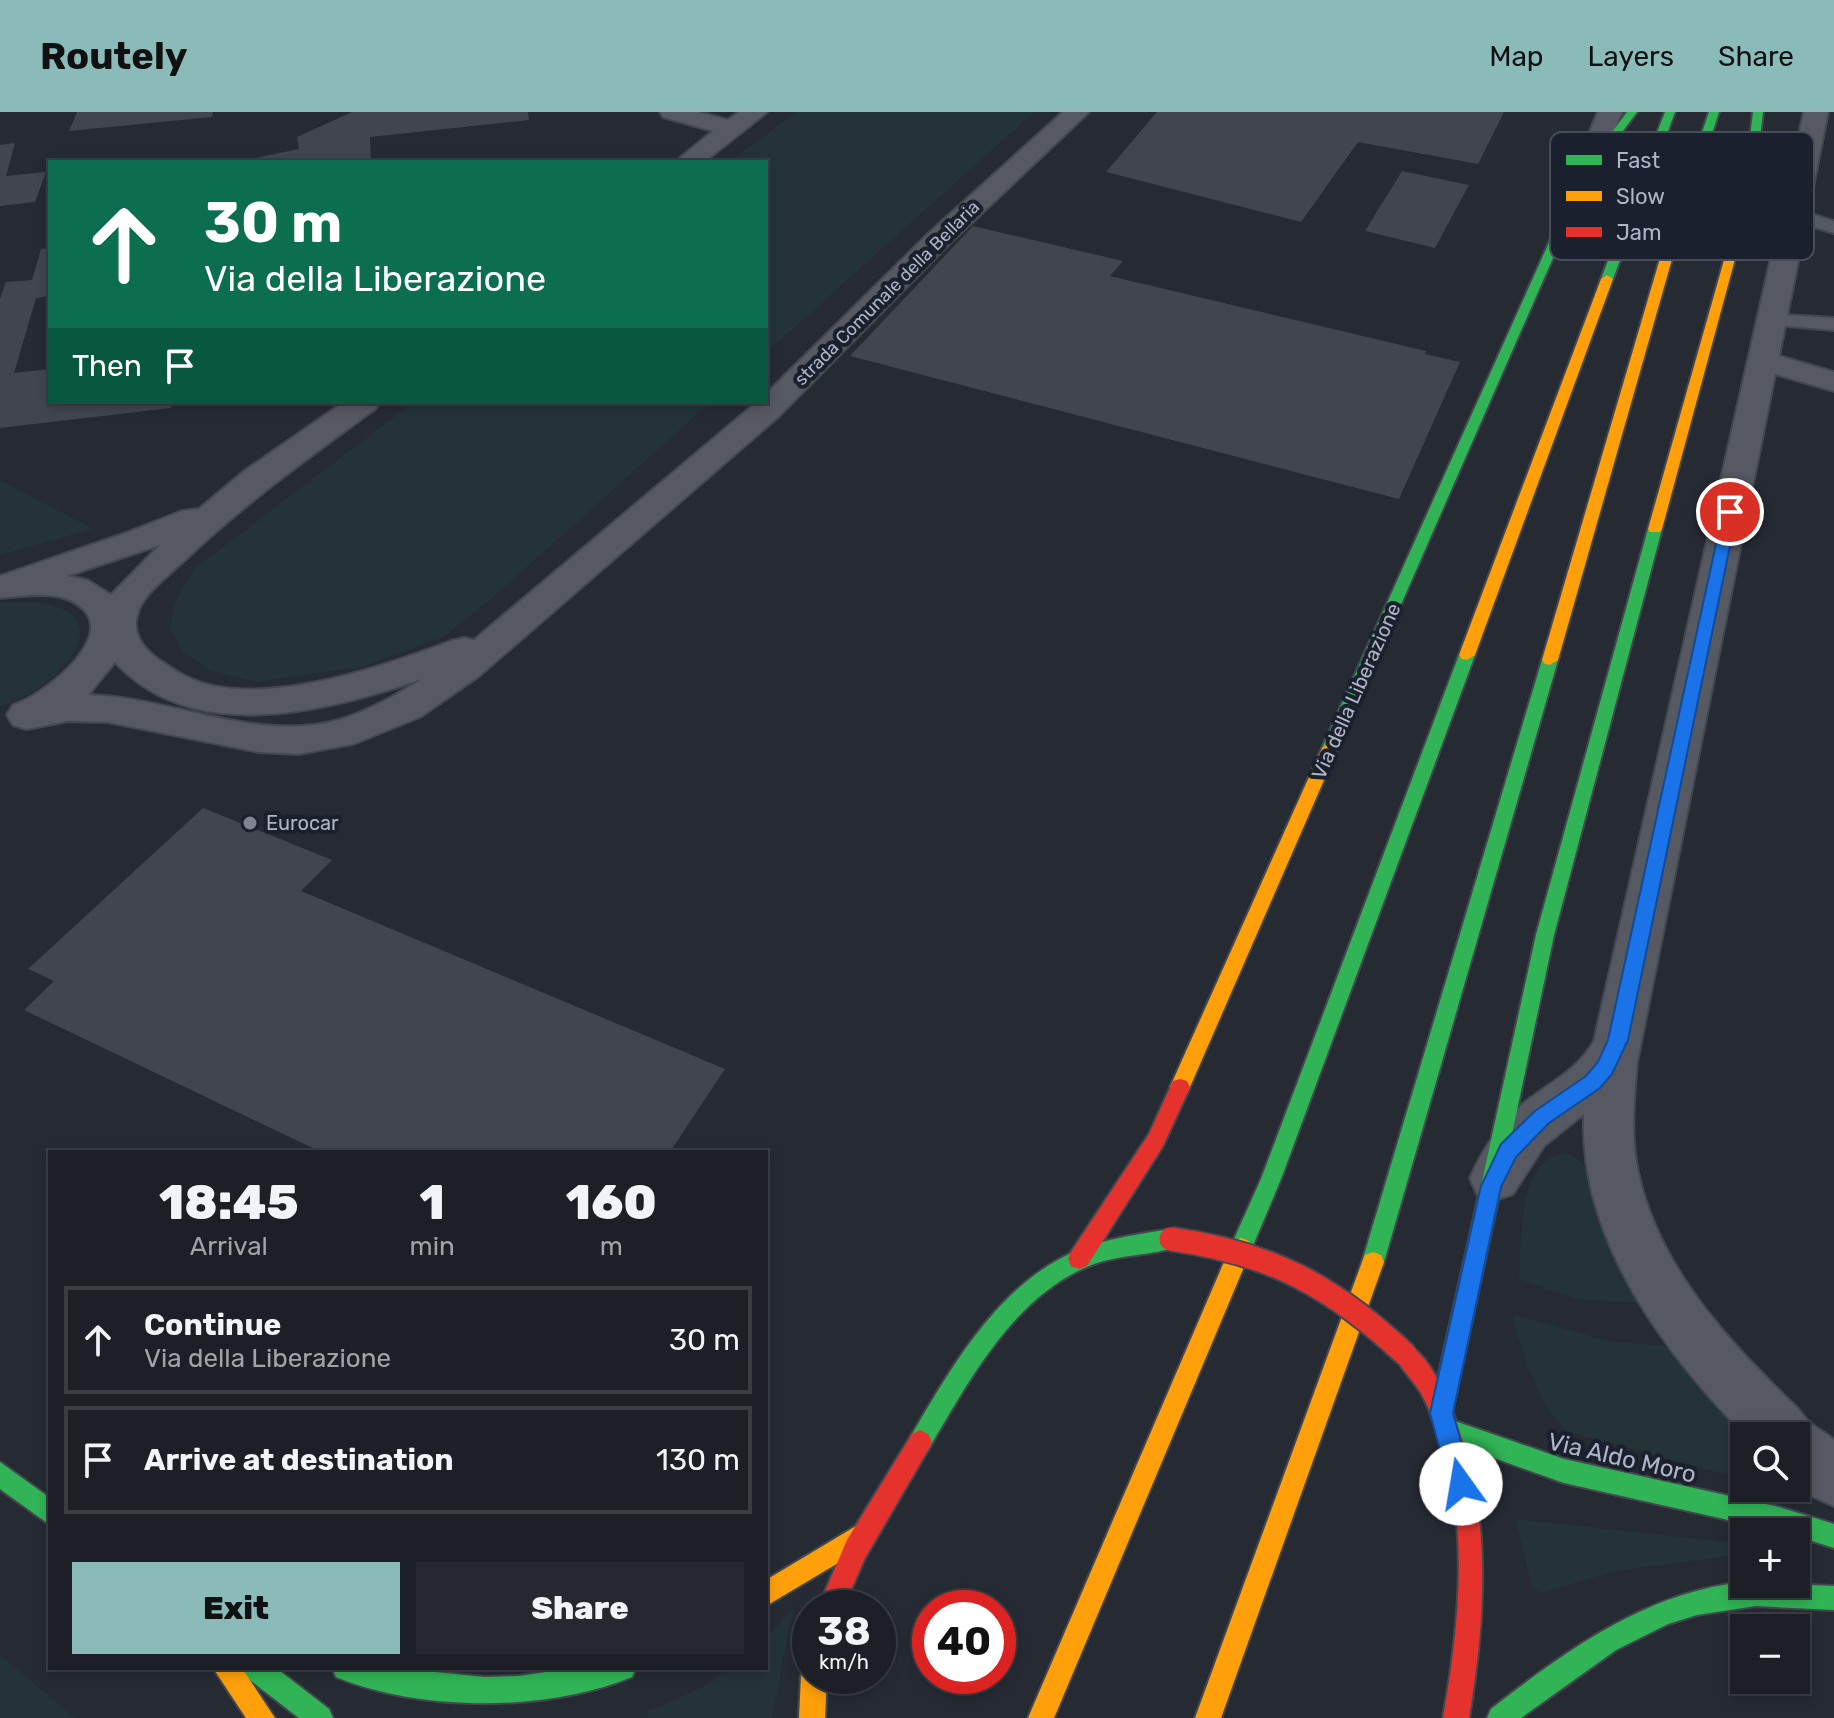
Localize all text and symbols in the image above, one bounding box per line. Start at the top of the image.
text: Routely [40,33,187,79]
text: Map [1489,40,1544,73]
text: Layers [1588,40,1674,73]
text: Share [1718,40,1794,73]
legend [1550,132,1814,260]
text: Fast [1616,147,1661,174]
text: Slow [1616,183,1665,210]
text: 30 m [204,190,342,256]
icon: ahead [72,192,176,296]
street label: strada Comunale della Bellaria [790,196,984,390]
text: Jam [1616,219,1662,246]
text: Via della Liberazione [204,257,546,300]
icon: arrive [158,344,202,388]
text: Then [72,348,142,384]
pin [1696,478,1764,546]
icon: arrive [1708,490,1752,534]
street label: Via della Liberazione [1306,599,1406,783]
place label: Eurocar [266,811,339,835]
marker: Eurocar [241,814,259,832]
text: 18:45 [159,1174,299,1231]
text: 1 [420,1174,445,1231]
text: 160 [566,1174,657,1231]
text: Arrival [190,1231,268,1262]
text: min [410,1231,455,1262]
text: m [600,1231,623,1262]
text: Continue [144,1307,281,1343]
icon: ahead [76,1318,120,1362]
text: 30 m [669,1322,740,1358]
text: Via della Liberazione [144,1343,391,1374]
map controls [1730,1422,1810,1694]
button: search [1730,1422,1810,1502]
street label: Via Aldo Moro [1545,1427,1699,1489]
icon: arrive [76,1438,120,1482]
text: Arrive at destination [144,1442,454,1478]
text: 130 m [656,1442,740,1478]
position arrow [1419,1442,1503,1526]
button: + [1730,1518,1810,1598]
button: Exit [72,1562,400,1654]
button: Share [416,1562,744,1654]
speed limit sign: 40 [912,1590,1016,1694]
text: 38 [817,1608,871,1655]
button: − [1730,1614,1810,1694]
text: km/h [819,1650,869,1674]

